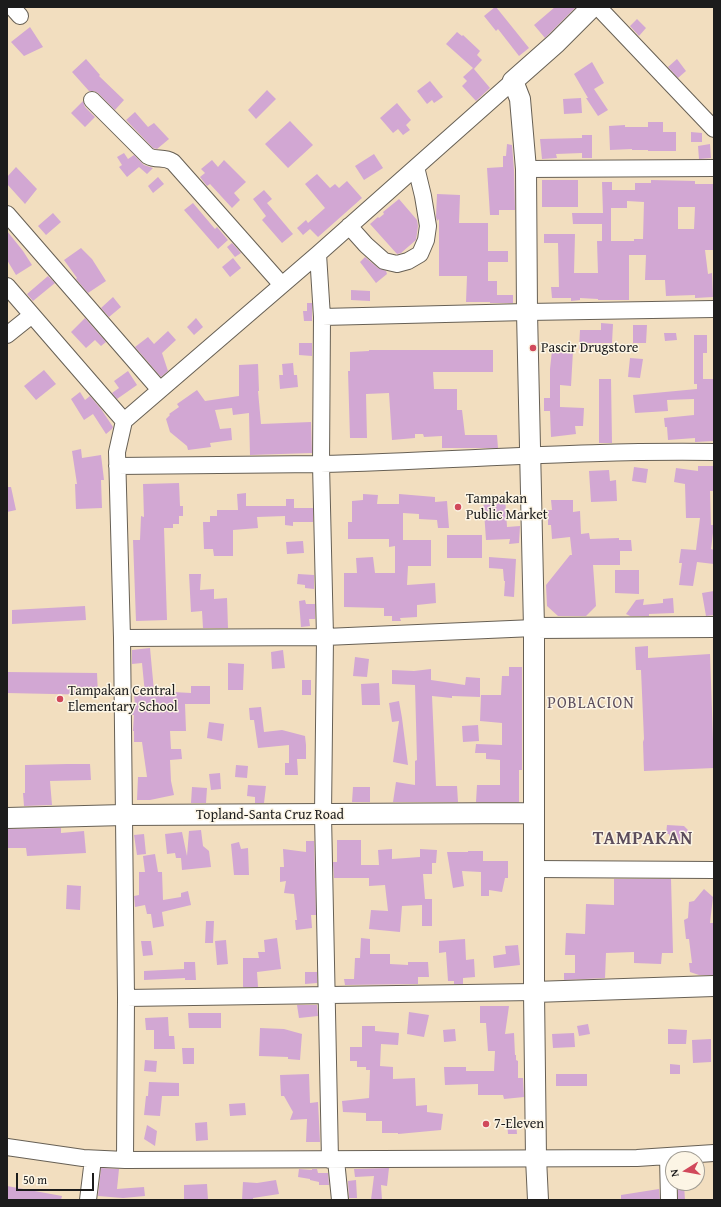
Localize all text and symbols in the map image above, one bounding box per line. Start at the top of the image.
place label: Pascir Drugstore [541,340,638,356]
marker: Pascir Drugstore [528,343,538,353]
place label: Tampakan Public Market [466,491,548,524]
marker: Tampakan Public Market [453,502,463,512]
place label: Tampakan Central Elementary School [68,683,178,716]
marker: Tampakan Central Elementary School [55,694,65,704]
district label: POBLACION [547,694,635,714]
street label: Topland-Santa Cruz Road [196,807,344,823]
district label: TAMPAKAN [593,828,693,850]
place label: 7-Eleven [494,1116,544,1132]
marker: 7-Eleven [481,1119,491,1129]
north arrow [665,1151,705,1191]
scale bar [18,1165,96,1191]
text: N [666,1168,683,1178]
text: 50 m [23,1171,47,1188]

